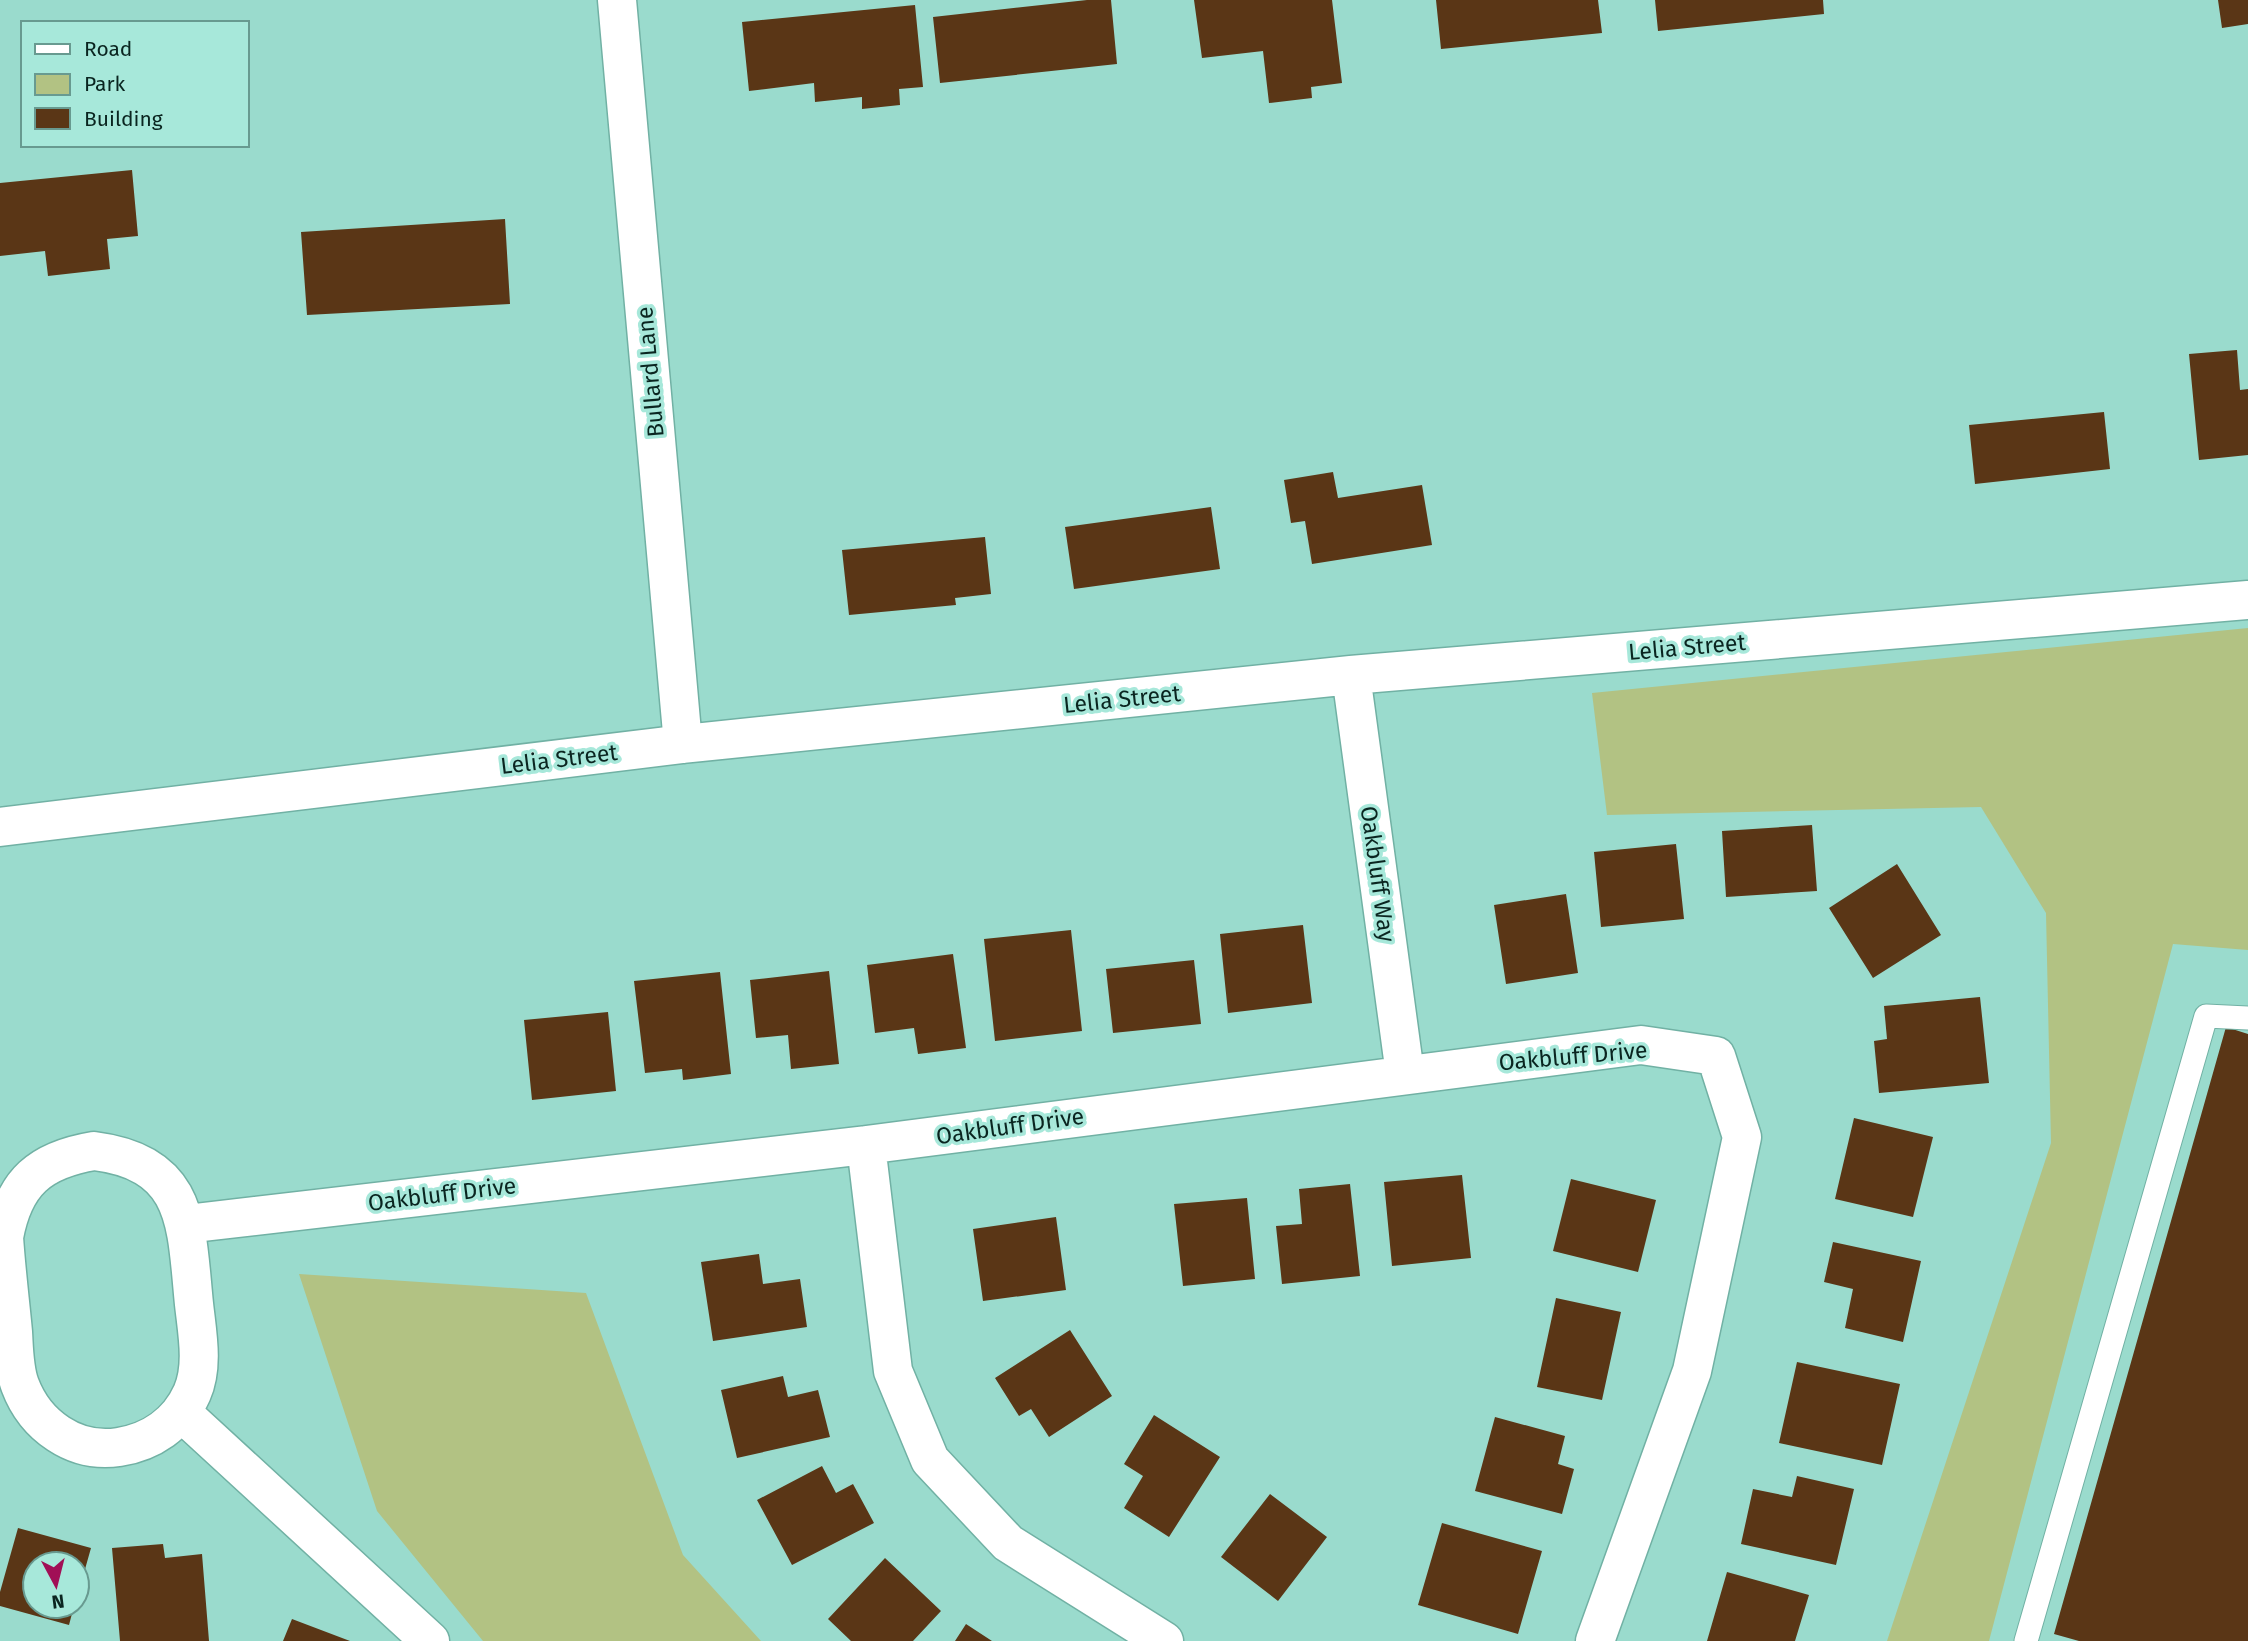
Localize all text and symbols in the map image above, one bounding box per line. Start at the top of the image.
legend [21,21,248,147]
text: Road [84,36,132,62]
text: Park [84,71,126,97]
text: Building [84,106,163,132]
street label: Bullard Lane [630,306,670,438]
street label: Lelia Street [1627,628,1748,666]
street label: Lelia Street [1062,679,1183,719]
street label: Lelia Street [499,738,620,780]
street label: Oakbluff Way [1355,804,1401,944]
street label: Oakbluff Drive [1497,1036,1649,1076]
street label: Oakbluff Drive [934,1102,1086,1150]
street label: Oakbluff Drive [366,1171,518,1217]
north arrow [21,1550,91,1620]
text: N [50,1589,66,1614]

